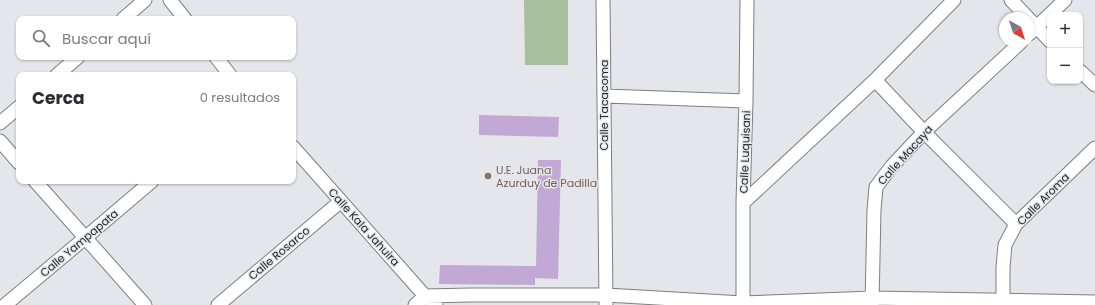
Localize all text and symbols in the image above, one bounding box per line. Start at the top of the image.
north arrow [999,12,1035,48]
map controls [1047,12,1083,84]
button: + [1047,12,1083,48]
search box [16,16,296,60]
icon: search [30,27,52,49]
text: Buscar aquí [62,28,151,49]
button: − [1047,48,1083,84]
street label: Calle Tacacoma [596,59,612,151]
text: Cerca [32,86,85,110]
text: 0 resultados [200,88,280,107]
street label: Calle Luquisani [736,110,754,194]
street label: Calle Macaya [874,122,936,188]
place label: U.E. Juana Azurduy de Padilla [496,162,597,191]
street label: Calle Aroma [1013,169,1073,229]
marker: U.E. Juana Azurduy de Padilla [483,171,493,181]
street label: Calle Kala Jahuira [325,185,403,269]
street label: Calle Yampapata [37,206,121,280]
street label: Calle Rosarco [245,223,313,283]

